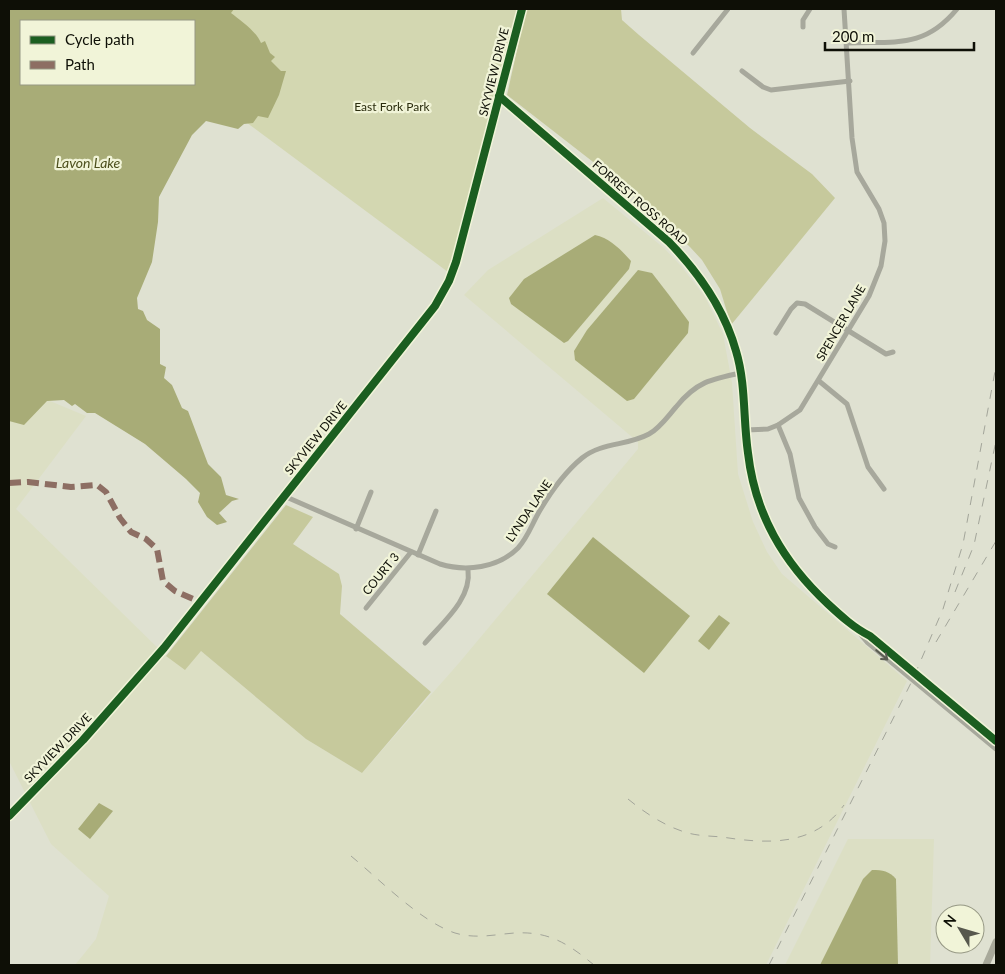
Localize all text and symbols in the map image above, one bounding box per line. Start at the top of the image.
legend [20,20,195,85]
scale bar [825,20,974,52]
street label: SKYVIEW DRIVE [475,26,512,118]
text: 200 m [832,27,874,45]
text: Cycle path [65,30,134,48]
text: Path [65,55,95,73]
park label: East Fork Park [354,99,431,114]
water label: Lavon Lake [56,154,121,171]
street label: FORREST ROSS ROAD [589,157,691,248]
street label: SPENCER LANE [813,282,869,364]
street label: SKYVIEW DRIVE [281,398,350,478]
street label: LYNDA LANE [502,477,555,545]
street label: COURT 3 [359,549,402,598]
one-way arrow [875,650,888,661]
street label: SKYVIEW DRIVE [21,710,95,786]
north arrow [935,904,985,954]
text: N [939,911,959,930]

